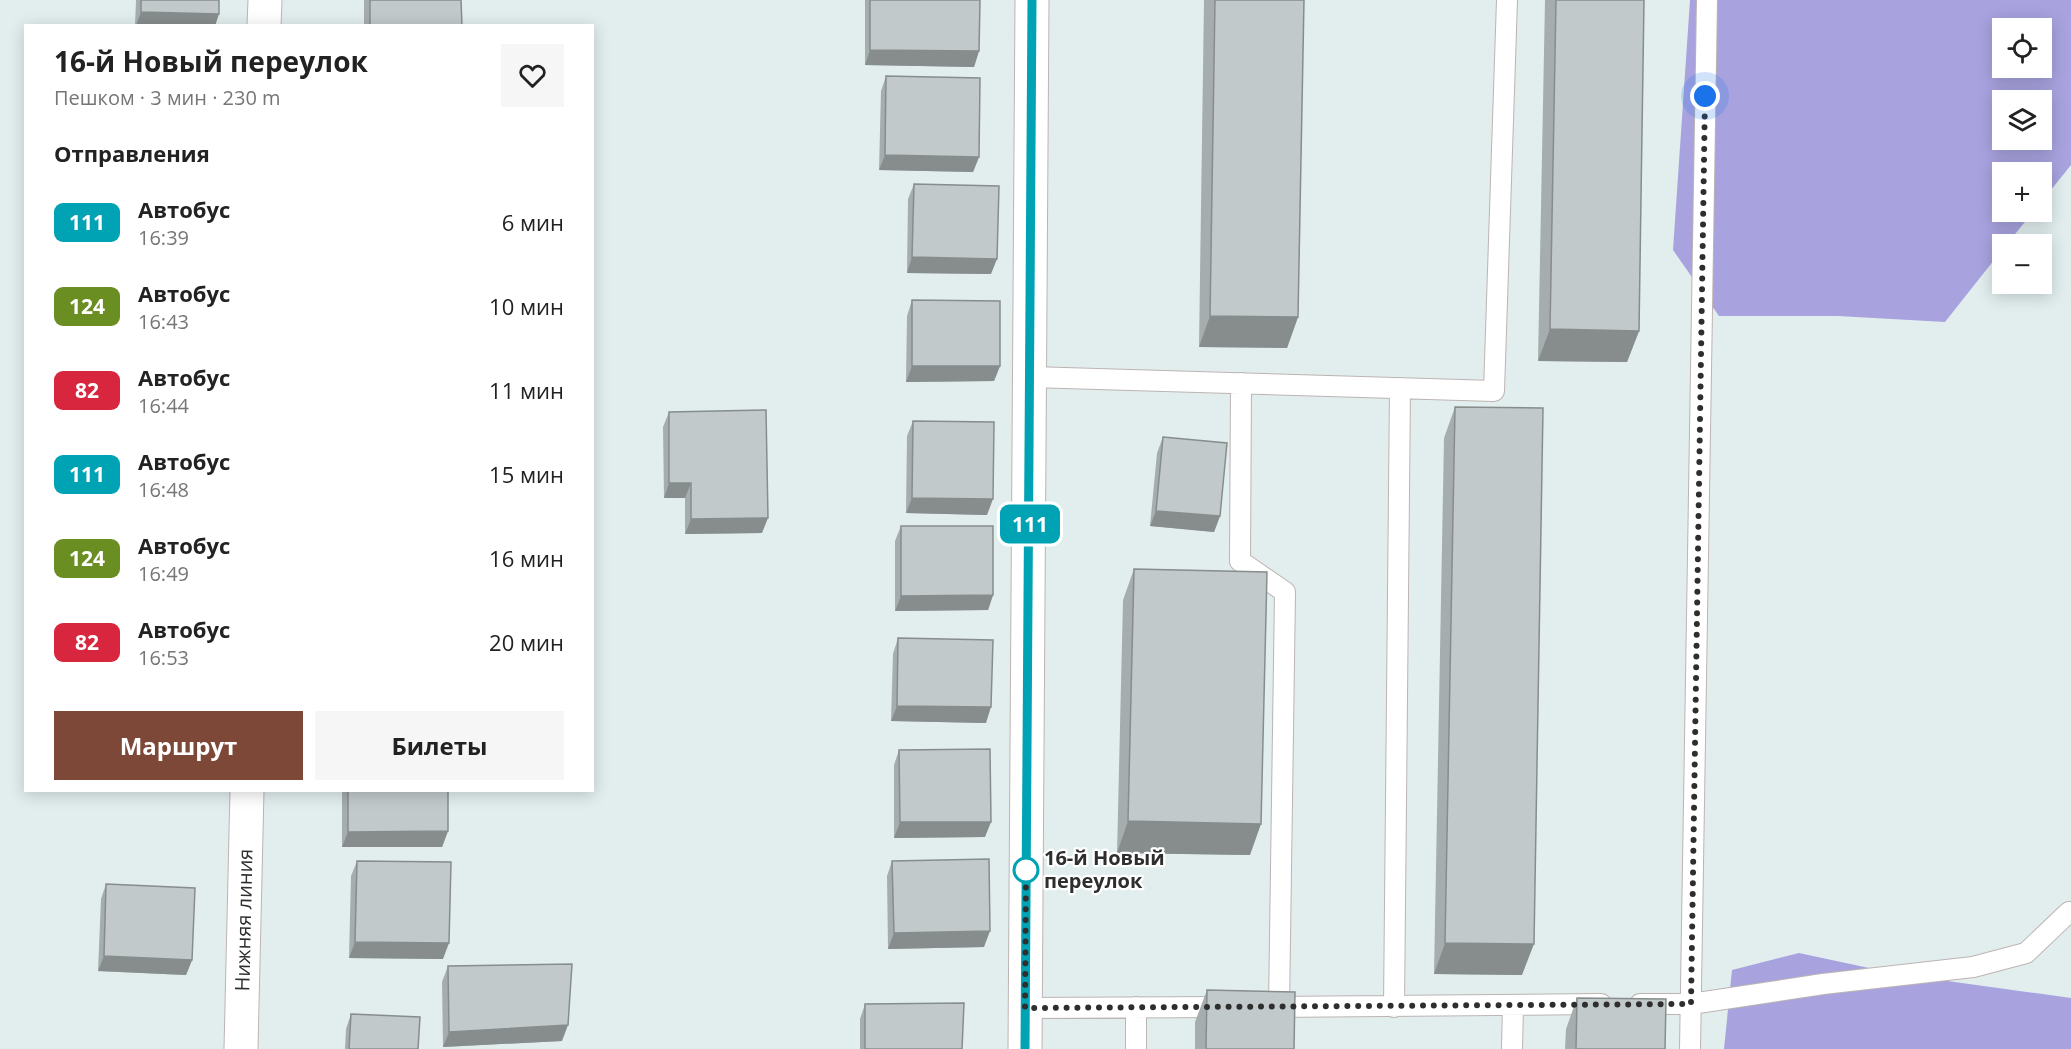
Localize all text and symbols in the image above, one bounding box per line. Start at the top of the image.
map controls [1992,18,2052,294]
button: locate [1992,18,2052,78]
text: 16-й Новый переулок [54,42,368,80]
button: heart [501,44,564,107]
your location [1690,81,1720,111]
text: Пешком · 3 мин · 230 m [54,84,281,111]
button: layers [1992,90,2052,150]
text: Отправления [54,138,210,168]
button: + [1992,162,2052,222]
text: Автобус [138,194,230,224]
text: 6 мин [502,207,564,237]
text: 111 [69,208,105,236]
text: 16:39 [138,224,189,251]
button: − [1992,234,2052,294]
text: Автобус [138,278,230,308]
text: 10 мин [489,291,564,321]
text: 124 [69,292,105,320]
text: 16:43 [138,308,189,335]
text: Автобус [138,362,230,392]
text: 11 мин [489,375,564,405]
text: 82 [75,376,99,404]
text: 16:44 [138,392,189,419]
text: Автобус [138,446,230,476]
text: 15 мин [489,459,564,489]
text: 111 [69,460,105,488]
text: 16:48 [138,476,189,503]
line badge: 111 [996,504,1064,544]
text: 111 [1012,510,1048,538]
text: Автобус [138,530,230,560]
text: 16 мин [489,543,564,573]
text: 124 [69,544,105,572]
text: 16:49 [138,560,189,587]
text: Автобус [138,614,230,644]
text: 20 мин [489,627,564,657]
text: 82 [75,628,99,656]
text: 16:53 [138,644,189,671]
button: Маршрут [54,711,303,780]
button: Билеты [315,711,564,780]
place label: 16-й Новый переулок [1044,844,1165,894]
street label: Нижняя линия [228,848,259,992]
marker: 16-й Новый переулок [1013,857,1039,883]

